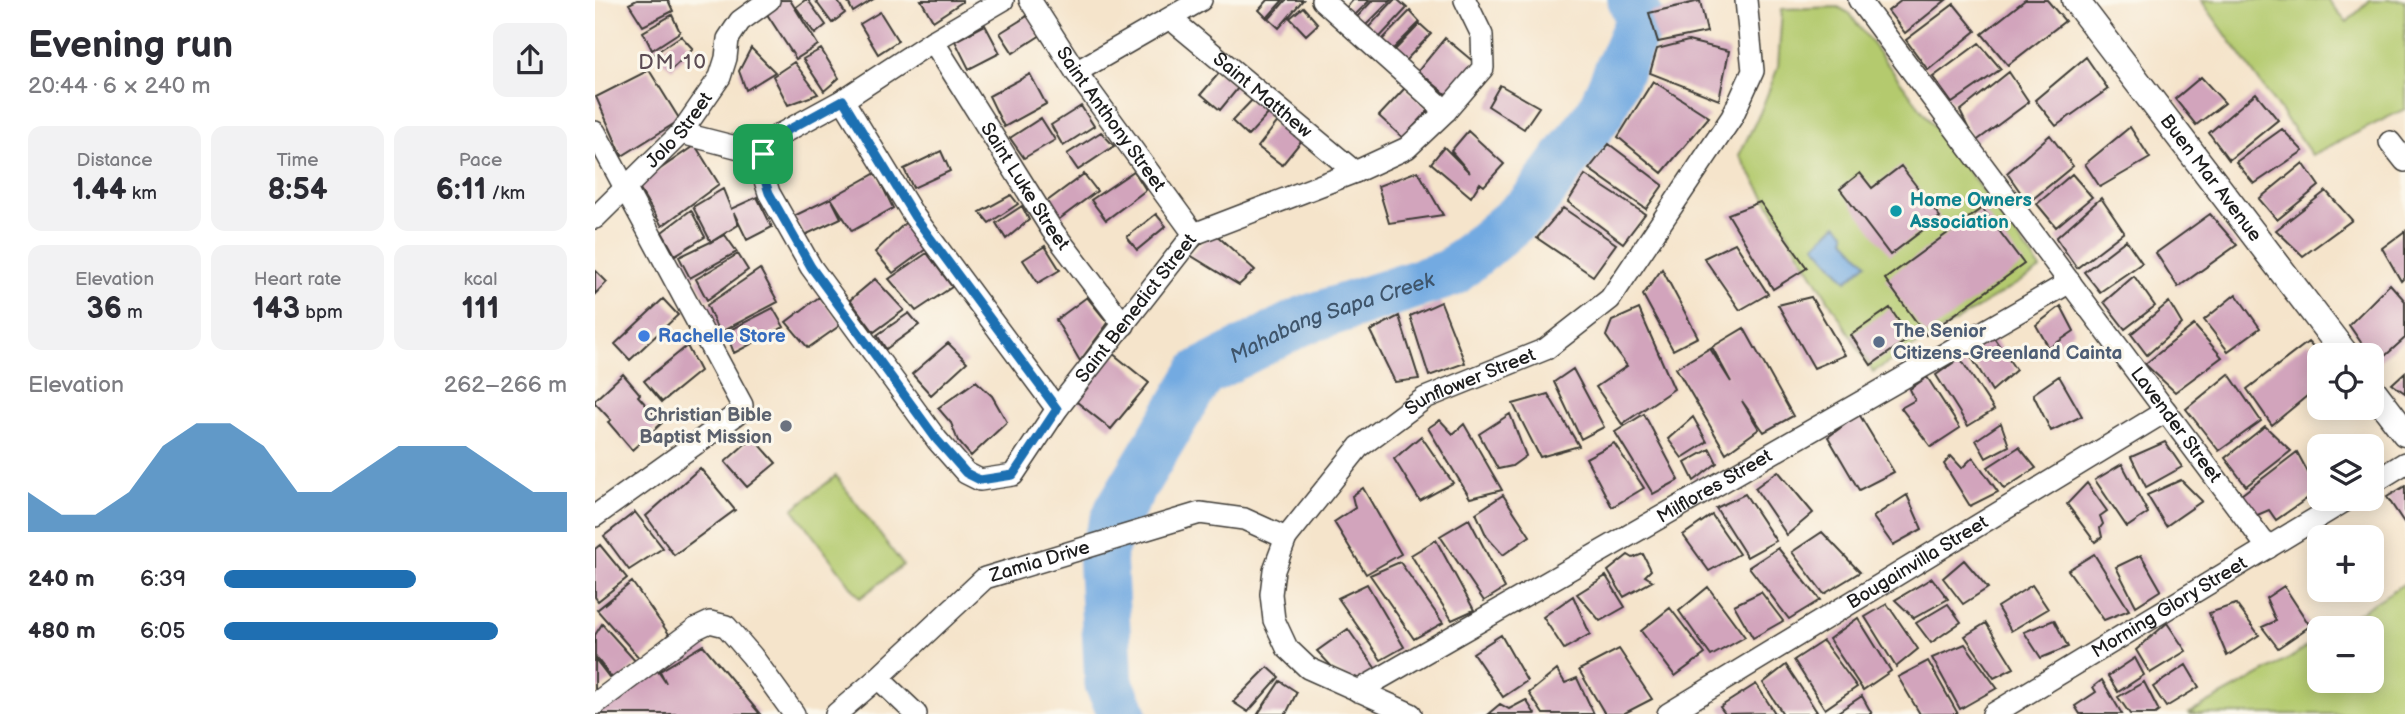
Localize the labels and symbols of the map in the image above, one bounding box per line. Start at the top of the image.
street label: Saint Anthony Street [1051,42,1171,196]
street label: Saint Matthew [1208,47,1317,143]
district label: DM 10 [638,50,708,75]
street label: Jolo Street [641,88,718,173]
street label: Buen Mar Avenue [2155,110,2267,246]
street label: Saint Luke Street [976,118,1075,255]
pin [733,124,793,184]
place label: Home Owners Association [1909,189,2032,234]
marker: Home Owners Association [1888,203,1904,219]
street label: Saint Benedict Street [1070,229,1201,387]
water label: Mahabang Sapa Creek [1225,266,1438,369]
place label: The Senior Citizens-Greenland Cainta [1893,320,2122,365]
place label: Rachelle Store [658,325,786,348]
marker: Rachelle Store [636,328,652,344]
marker: The Senior Citizens-Greenland Cainta [1871,334,1887,350]
street label: Sunflower Street [1400,343,1539,420]
street label: Lavender Street [2125,363,2227,487]
place label: Christian Bible Baptist Mission [639,404,772,449]
marker: Christian Bible Baptist Mission [778,418,794,434]
street label: Milflores Street [1653,444,1776,528]
street label: Bougainvilla Street [1843,511,1992,614]
street label: Zamia Drive [986,535,1093,588]
street label: Morning Glory Street [2087,551,2251,663]

